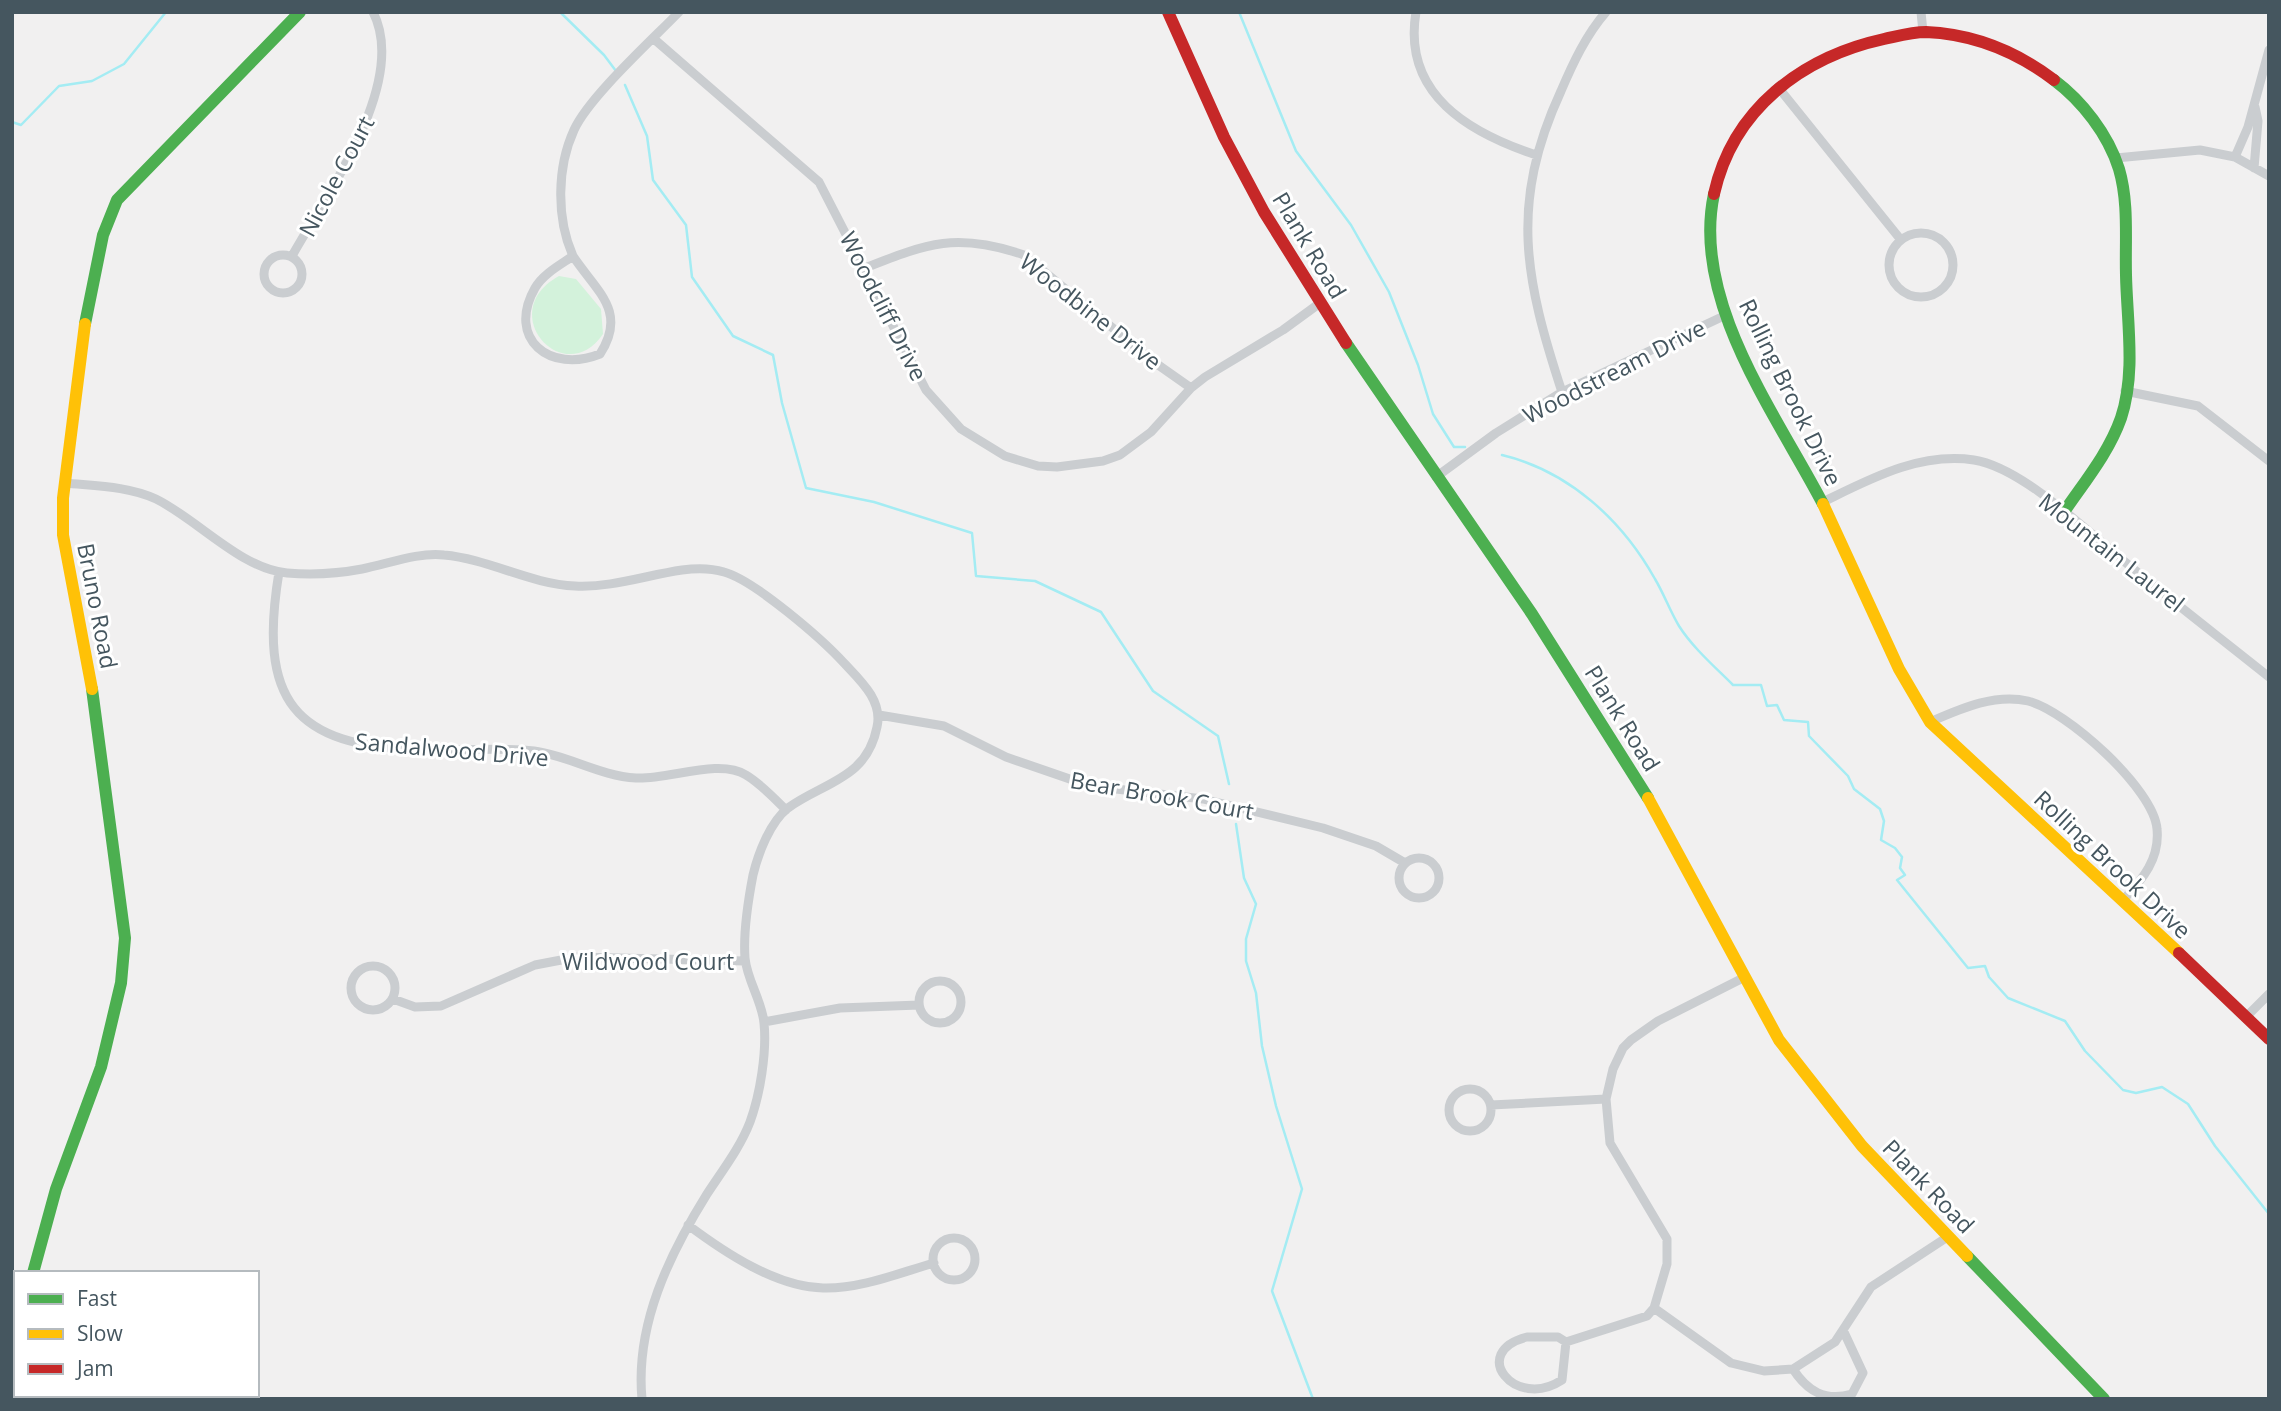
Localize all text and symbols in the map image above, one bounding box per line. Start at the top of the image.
street label: Nicole Court [291,110,381,242]
street label: Plank Road [1266,186,1354,304]
street label: Woodcliff Drive [833,226,935,386]
street label: Woodbine Drive [1013,245,1169,377]
street label: Rolling Brook Drive [1732,293,1850,491]
street label: Woodstream Drive [1517,311,1711,431]
street label: Mountain Laurel [2033,485,2191,619]
street label: Bruno Road [70,541,126,671]
street label: Plank Road [1578,659,1668,777]
street label: Sandalwood Drive [354,725,550,773]
street label: Bear Brook Court [1068,763,1256,827]
street label: Rolling Brook Drive [2027,783,2199,945]
street label: Wildwood Court [562,945,734,977]
street label: Plank Road [1876,1132,1982,1240]
legend [14,1271,259,1397]
text: Fast [77,1284,117,1312]
text: Slow [77,1319,123,1347]
text: Jam [75,1354,114,1382]

